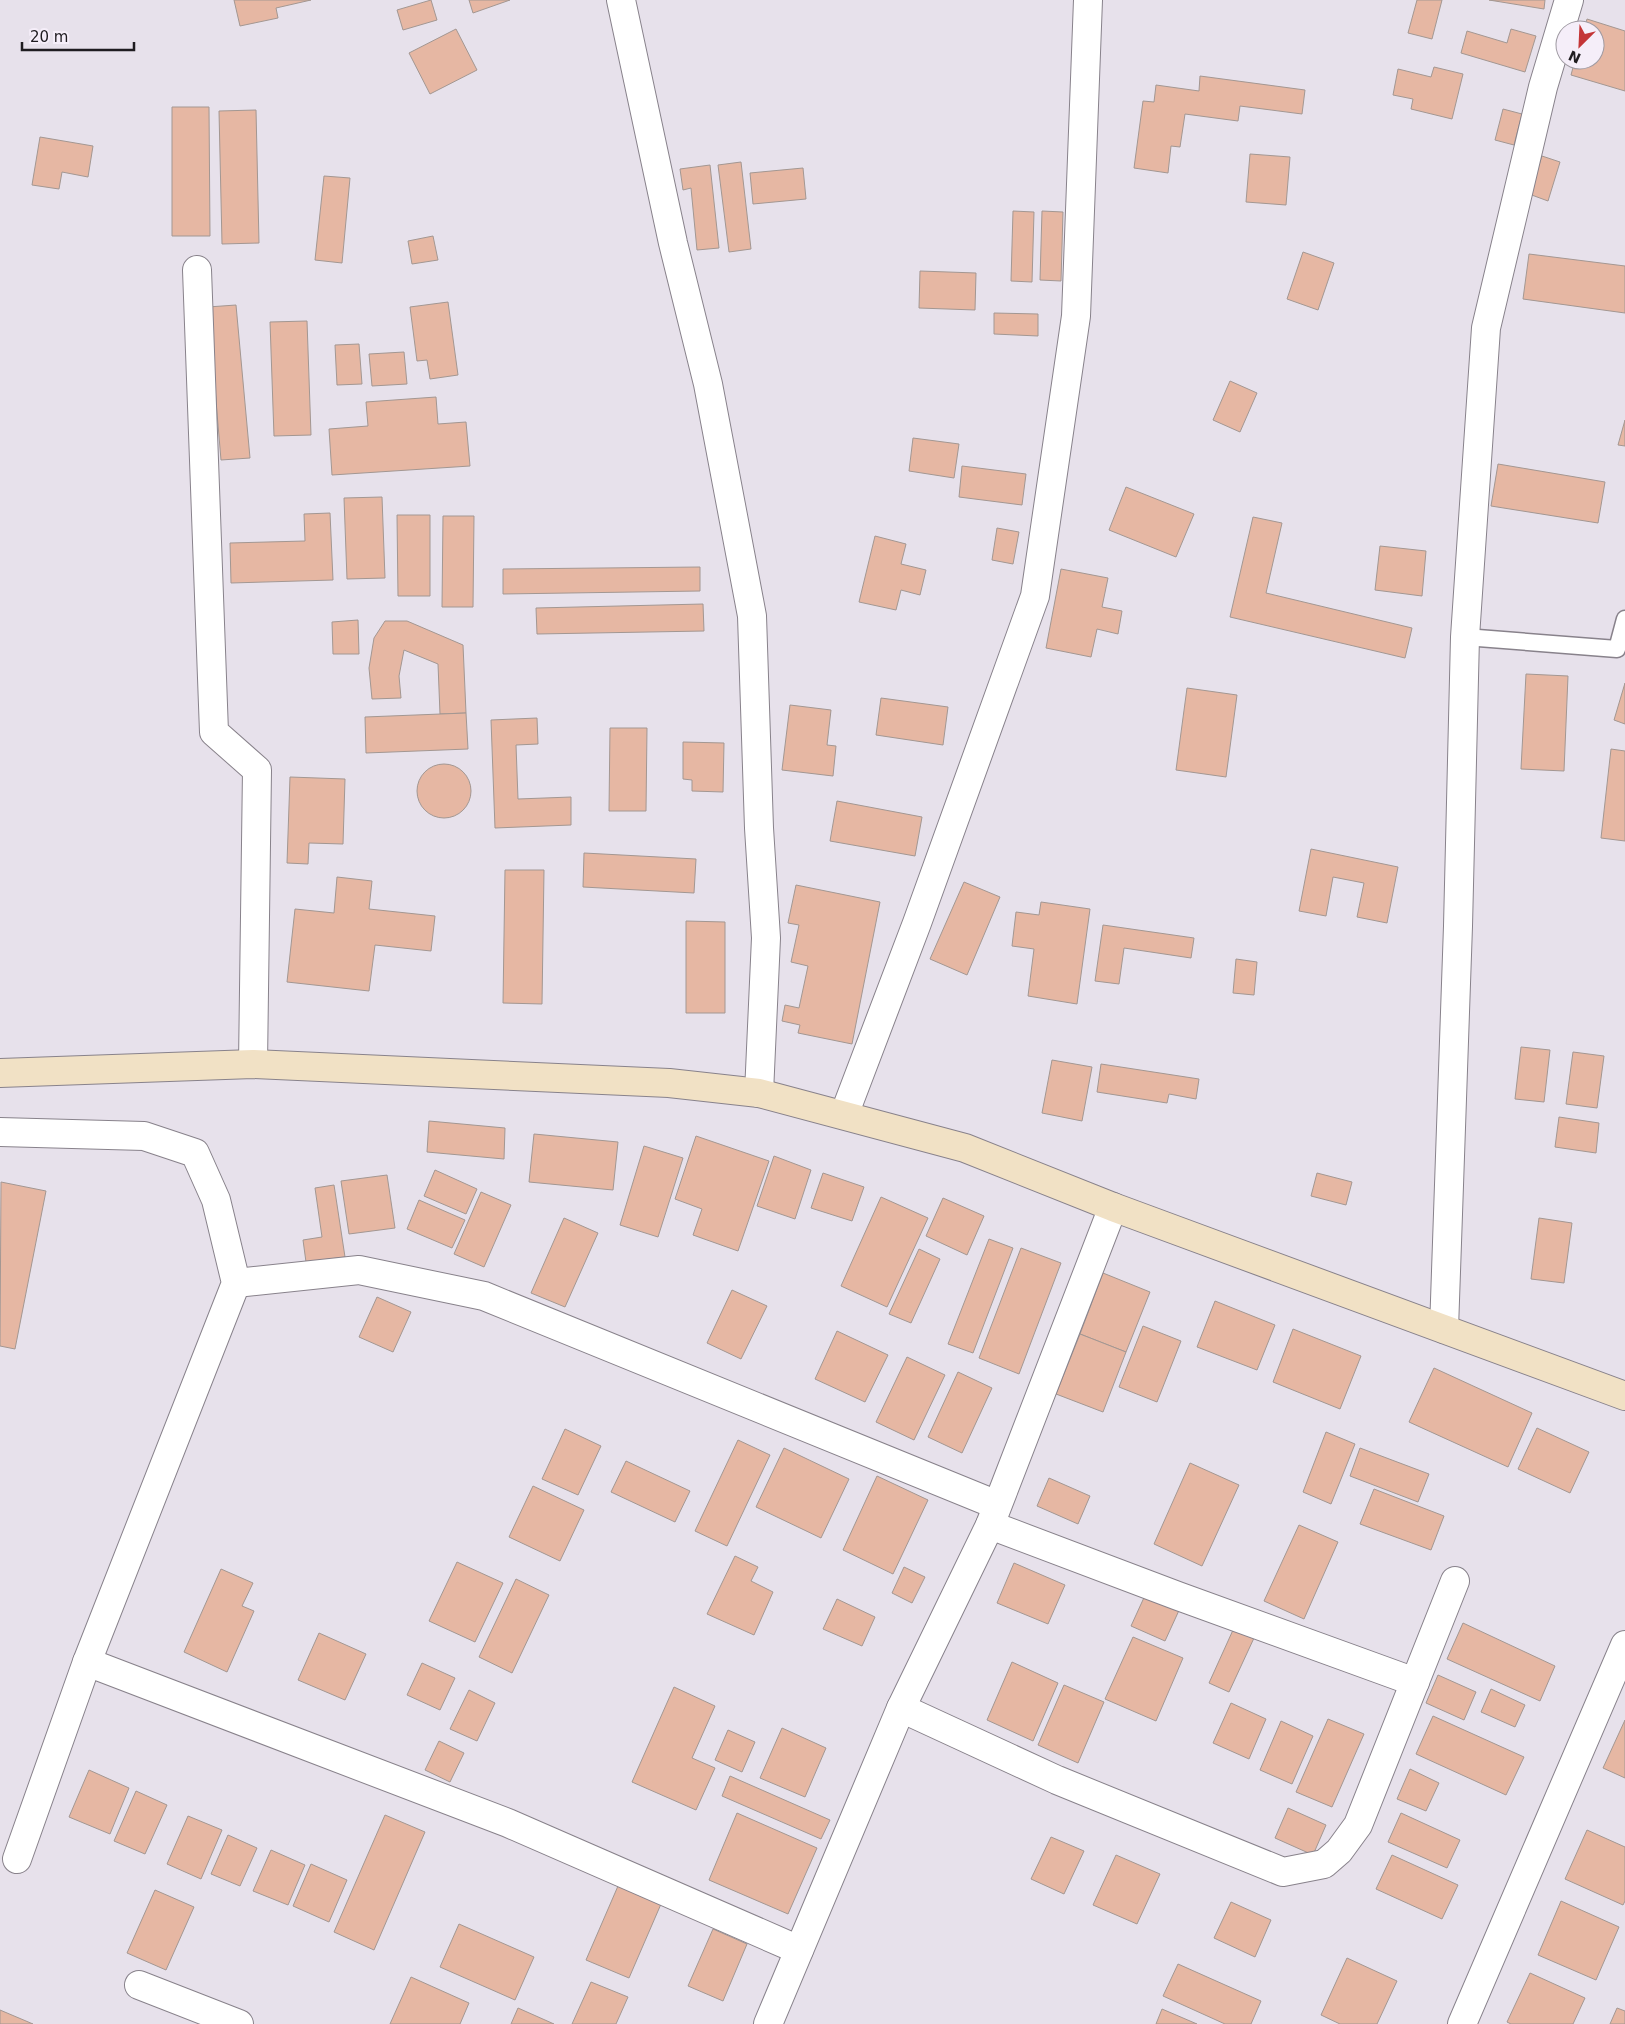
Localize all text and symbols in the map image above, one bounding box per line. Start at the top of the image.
scale bar [22,20,135,52]
north arrow [1555,20,1605,70]
text: 20 m [30,28,68,46]
text: N [1566,47,1583,67]

